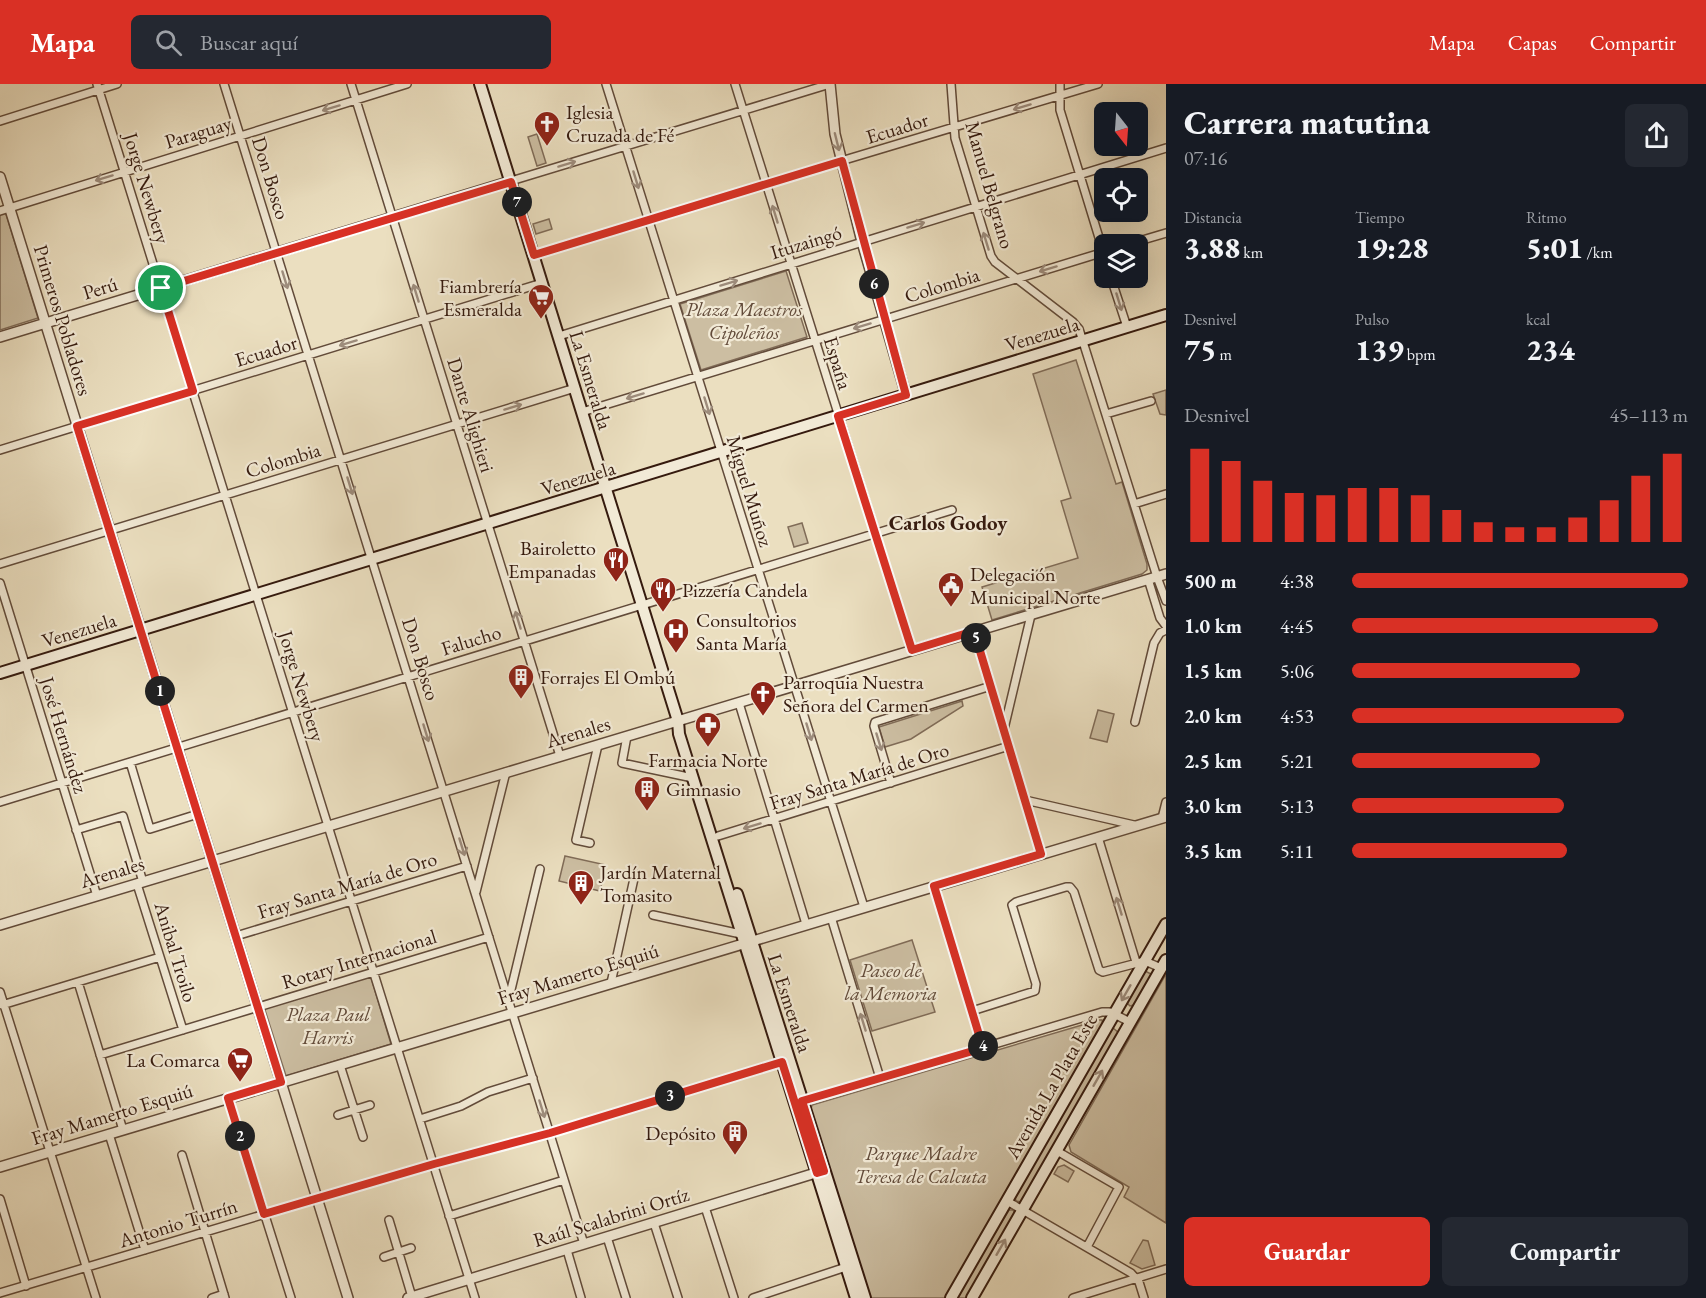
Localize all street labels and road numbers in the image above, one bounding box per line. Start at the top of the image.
street label: Ecuador [863,106,932,150]
street label: Paraguay [161,109,235,154]
street label: Manuel Belgrano [959,118,1021,252]
street label: Jorge Newbery [117,127,176,247]
street label: Don Bosco [246,133,296,223]
street label: Ituzaingó [767,219,845,265]
street label: Primeros Pobladores [28,241,98,399]
street label: Colombia [901,261,983,309]
street label: Perú [79,270,121,306]
street label: Venezuela [1002,310,1082,358]
street label: La Esmeralda [564,327,618,433]
street label: Ecuador [232,329,301,373]
street label: España [818,333,858,393]
street label: Dante Alighieri [441,355,501,476]
street label: Miguel Muñoz [721,432,779,550]
street label: Colombia [242,436,324,484]
street label: Venezuela [538,454,618,502]
street label: Venezuela [39,606,119,654]
street label: Don Bosco [396,614,446,704]
street label: Falucho [438,619,504,661]
street label: Jorge Newbery [272,625,331,745]
street label: José Hernández [33,672,94,797]
street label: Arenales [542,710,613,754]
street label: Fray Santa María de Oro [766,736,952,816]
street label: Fray Santa María de Oro [254,845,440,925]
street label: Arenales [76,850,147,894]
street label: Anibal Troilo [148,898,204,1005]
street label: Rotary Internacional [278,923,440,995]
street label: Fray Mamerto Esquiú [494,937,662,1011]
street label: La Esmeralda [762,950,818,1056]
street label: Avenida La Plata Este [998,1008,1103,1164]
street label: Fray Mamerto Esquiú [28,1077,196,1151]
street label: Raúl Scalabrini Ortíz [530,1181,692,1253]
street label: Antonio Turrín [115,1193,241,1254]

